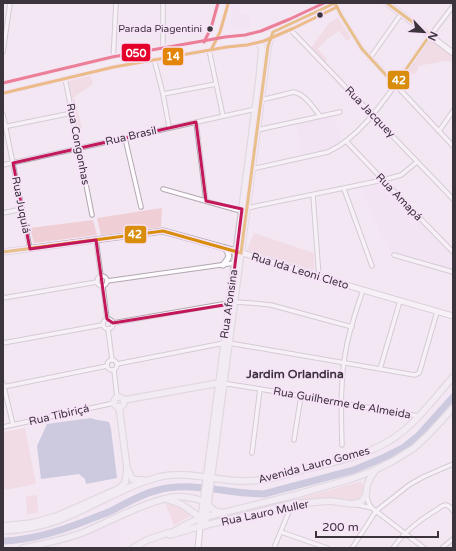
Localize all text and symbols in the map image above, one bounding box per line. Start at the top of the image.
unlabelled marker [315,10,325,20]
north arrow [404,12,444,52]
place label: Parada Piagentini [118,23,202,35]
marker: Parada Piagentini [205,24,215,34]
text: N [425,29,440,43]
line badge: 050 [121,43,151,62]
text: 050 [126,47,146,60]
line badge: 14 [162,47,184,66]
text: 14 [166,50,180,63]
line badge: 42 [387,70,410,90]
text: 42 [392,74,406,87]
street label: Rua Jacquey [342,84,398,140]
street label: Rua Congonhas [64,102,92,186]
street label: Rua Brasil [104,124,158,148]
street label: Rua Amapá [373,170,425,224]
street label: Rua Juquiá [9,175,33,235]
line badge: 42 [124,225,147,244]
text: 42 [128,228,142,241]
street label: Rua Ida Leoni Cleto [250,250,351,292]
street label: Rua Afonsina [218,269,240,339]
district label: Jardim Orlandina [245,367,344,381]
street label: Rua Guilherme de Almeida [272,384,412,422]
street label: Rua Tibiriçá [28,402,90,428]
street label: Avenida Lauro Gomes [257,444,371,486]
street label: Rua Lauro Muller [220,497,311,529]
scale bar [316,513,438,539]
text: 200 m [322,520,359,534]

